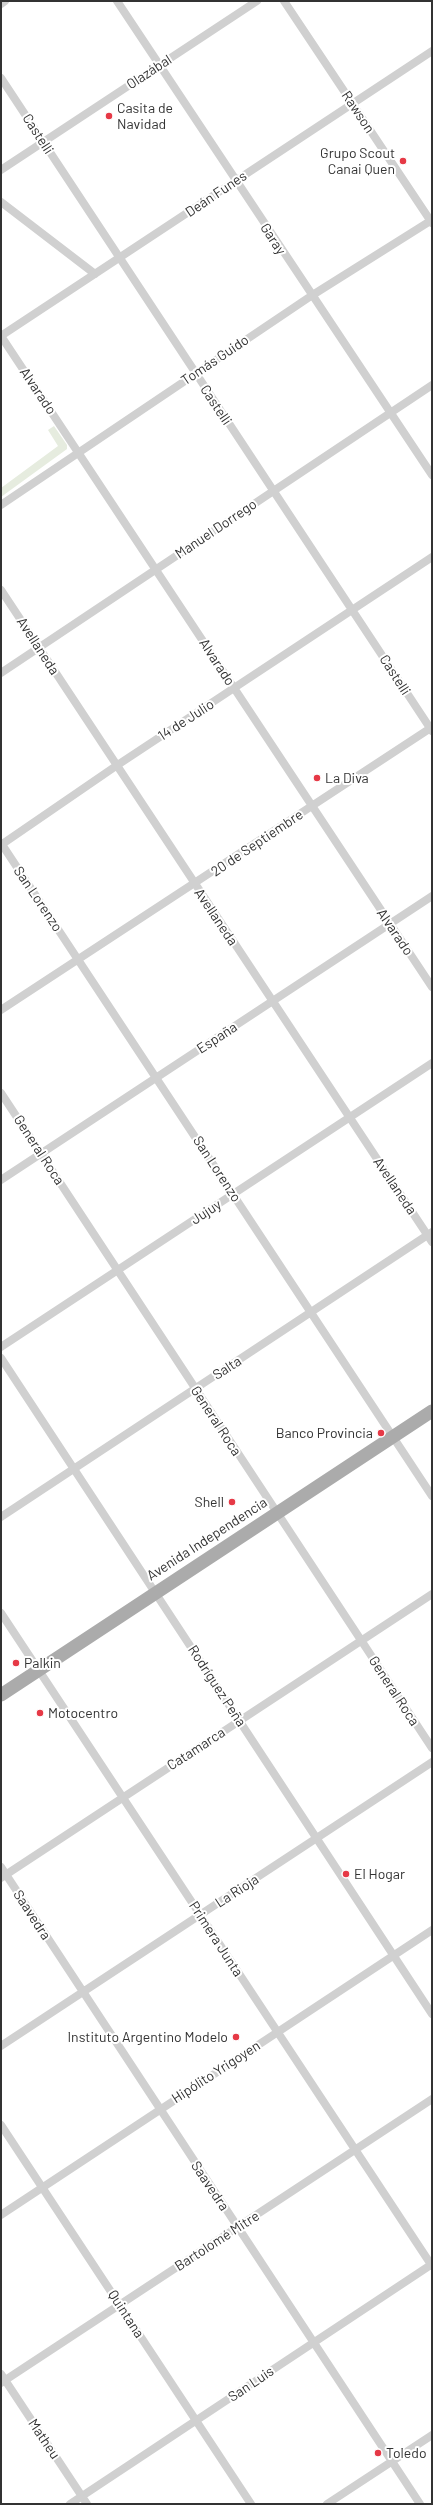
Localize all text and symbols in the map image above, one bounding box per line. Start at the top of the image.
street label: Olazábal [123,51,175,93]
street label: Rawson [338,88,378,136]
place label: Casita de Navidad [117,100,173,132]
street label: Castelli [19,111,57,157]
marker: Casita de Navidad [104,111,114,121]
place label: Grupo Scout Canai Quen [320,145,395,178]
marker: Grupo Scout Canai Quen [398,156,408,166]
street label: Deán Funes [182,167,250,221]
street label: Garay [257,220,289,258]
street label: Tomás Guido [178,331,252,389]
street label: Alvarado [16,364,60,418]
street label: Castelli [197,382,235,428]
street label: Manuel Dorrego [172,496,260,562]
street label: Avellaneda [13,614,63,678]
street label: Alvarado [196,635,238,689]
street label: Castelli [376,652,414,698]
street label: 14 de Julio [155,696,217,744]
place label: La Diva [325,770,369,786]
marker: La Diva [312,773,322,783]
street label: 20 de Septiembre [208,806,306,880]
street label: San Lorenzo [10,863,66,935]
street label: Avellaneda [191,885,241,949]
street label: Alvarado [373,905,417,959]
street label: España [194,1019,240,1057]
street label: General Roca [10,1112,68,1188]
street label: San Lorenzo [189,1133,245,1205]
street label: Avellaneda [370,1154,420,1218]
street label: Jujuy [188,1196,224,1228]
street label: Salta [210,1353,244,1383]
street label: General Roca [187,1383,245,1459]
place label: Banco Provincia [276,1425,373,1441]
marker: Banco Provincia [376,1428,386,1438]
street label: Avenida Independencia [144,1494,270,1584]
place label: Shell [194,1494,224,1510]
marker: Shell [227,1497,237,1507]
street label: Rodríguez Peña [184,1642,250,1730]
street label: General Roca [365,1653,423,1729]
place label: Palkin [24,1655,61,1671]
marker: Palkin [11,1658,21,1668]
place label: Motocentro [48,1705,118,1721]
marker: Motocentro [35,1708,45,1718]
street label: Catamarca [164,1724,228,1774]
place label: El Hogar [354,1866,405,1882]
marker: El Hogar [341,1869,351,1879]
street label: La Rioja [212,1871,262,1911]
street label: Saavedra [10,1887,54,1943]
street label: Primera Junta [185,1898,247,1980]
place label: Instituto Argentino Modelo [67,2029,228,2045]
marker: Instituto Argentino Modelo [231,2032,241,2042]
street label: Hipólito Yrigoyen [169,2037,263,2107]
street label: Saavedra [187,2158,233,2214]
street label: Bartolomé Mitre [172,2207,262,2275]
street label: Quintana [104,2287,148,2341]
street label: San Luis [225,2363,277,2405]
street label: Matheu [25,2416,63,2462]
place label: Toledo [386,2445,427,2461]
marker: Toledo [373,2448,383,2458]

